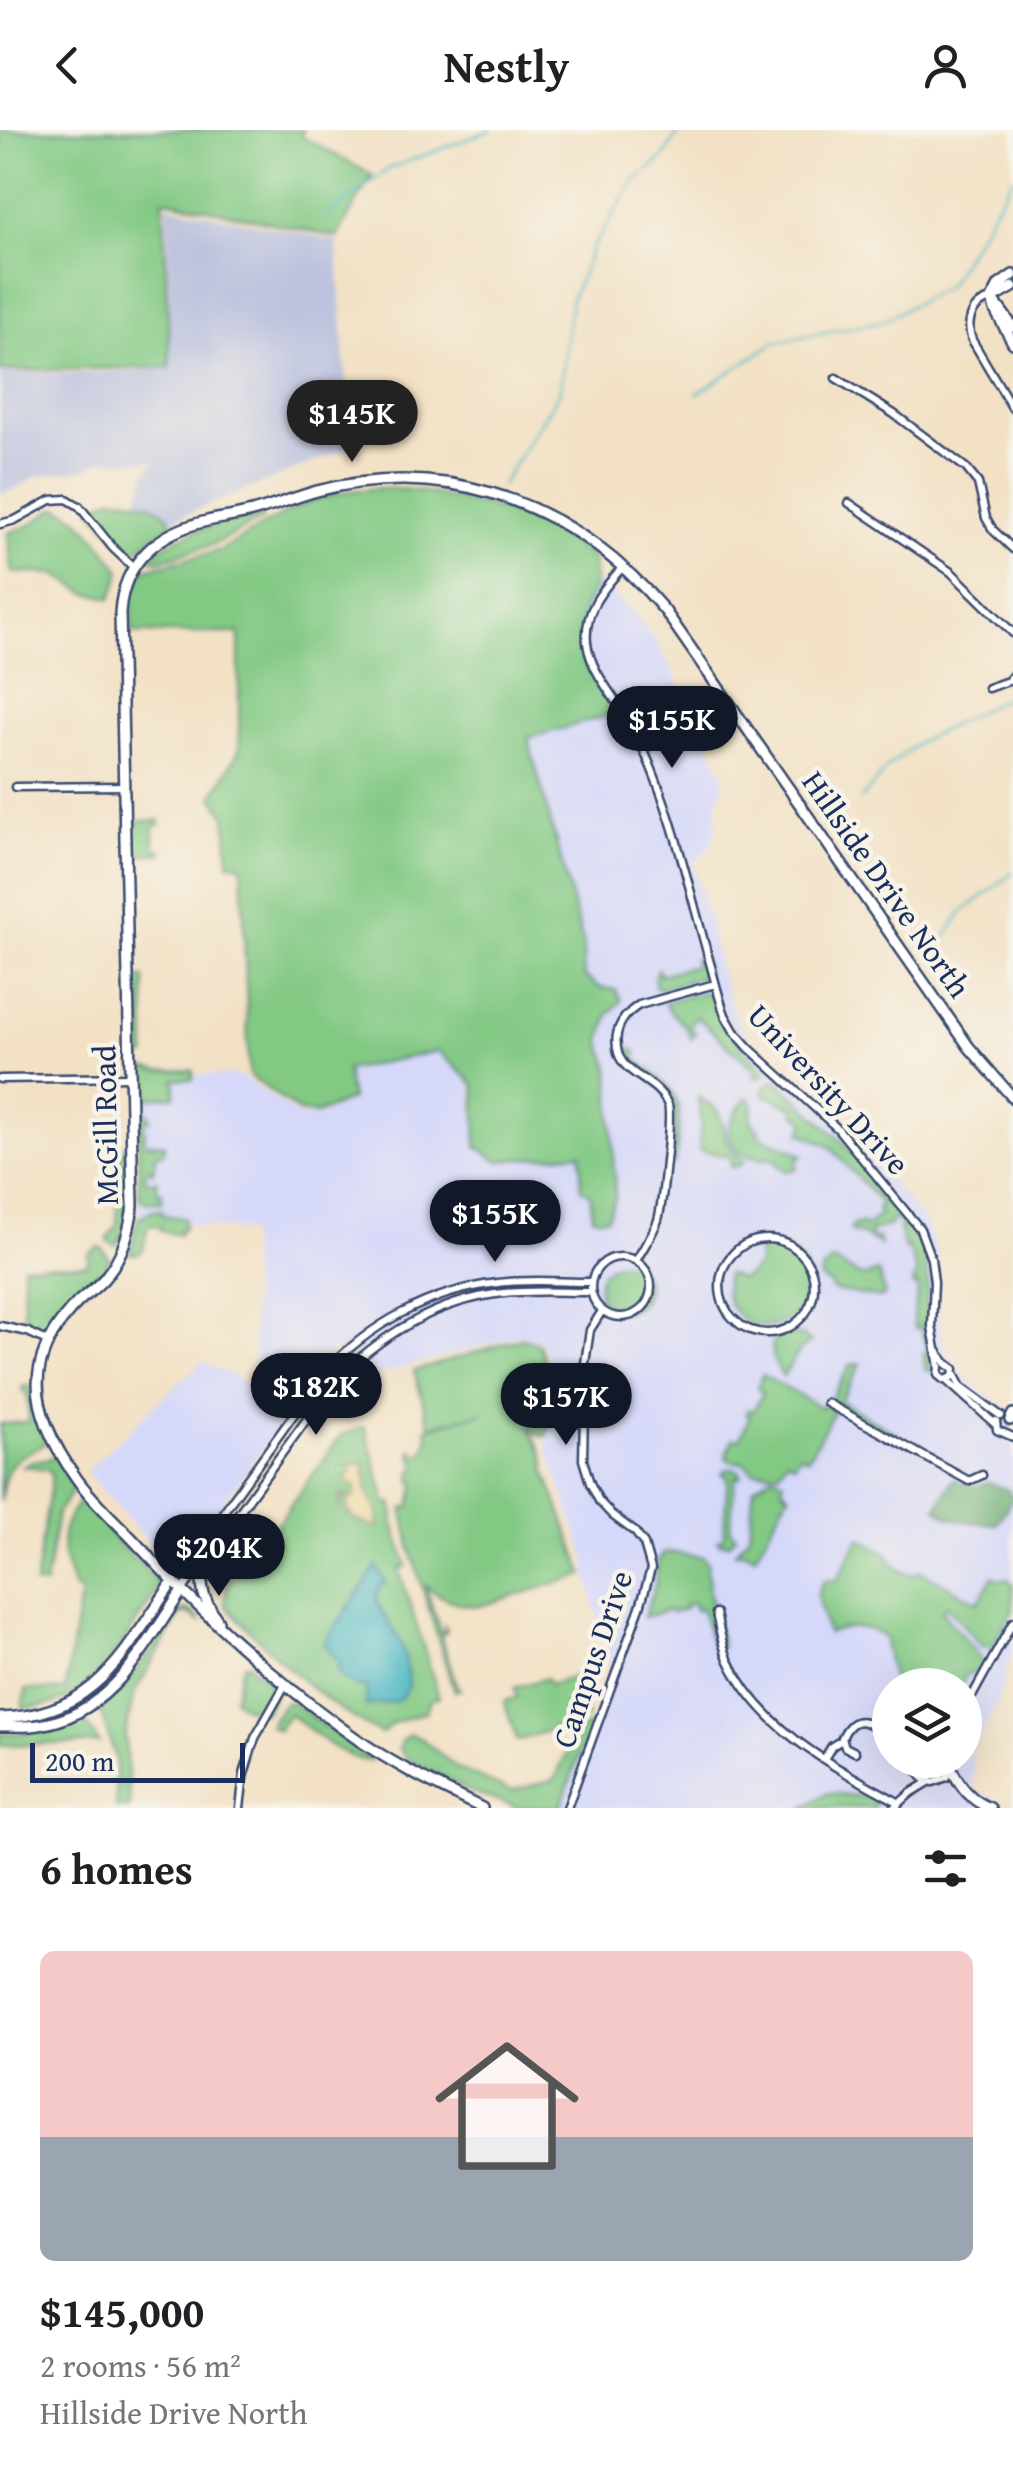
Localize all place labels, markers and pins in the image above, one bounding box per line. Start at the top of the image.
pin: $145K [282,380,422,465]
pin: $155K [602,686,742,771]
pin: $155K [425,1180,565,1265]
pin: $182K [246,1353,386,1438]
pin: $157K [496,1363,636,1448]
pin: $204K [149,1514,289,1599]

